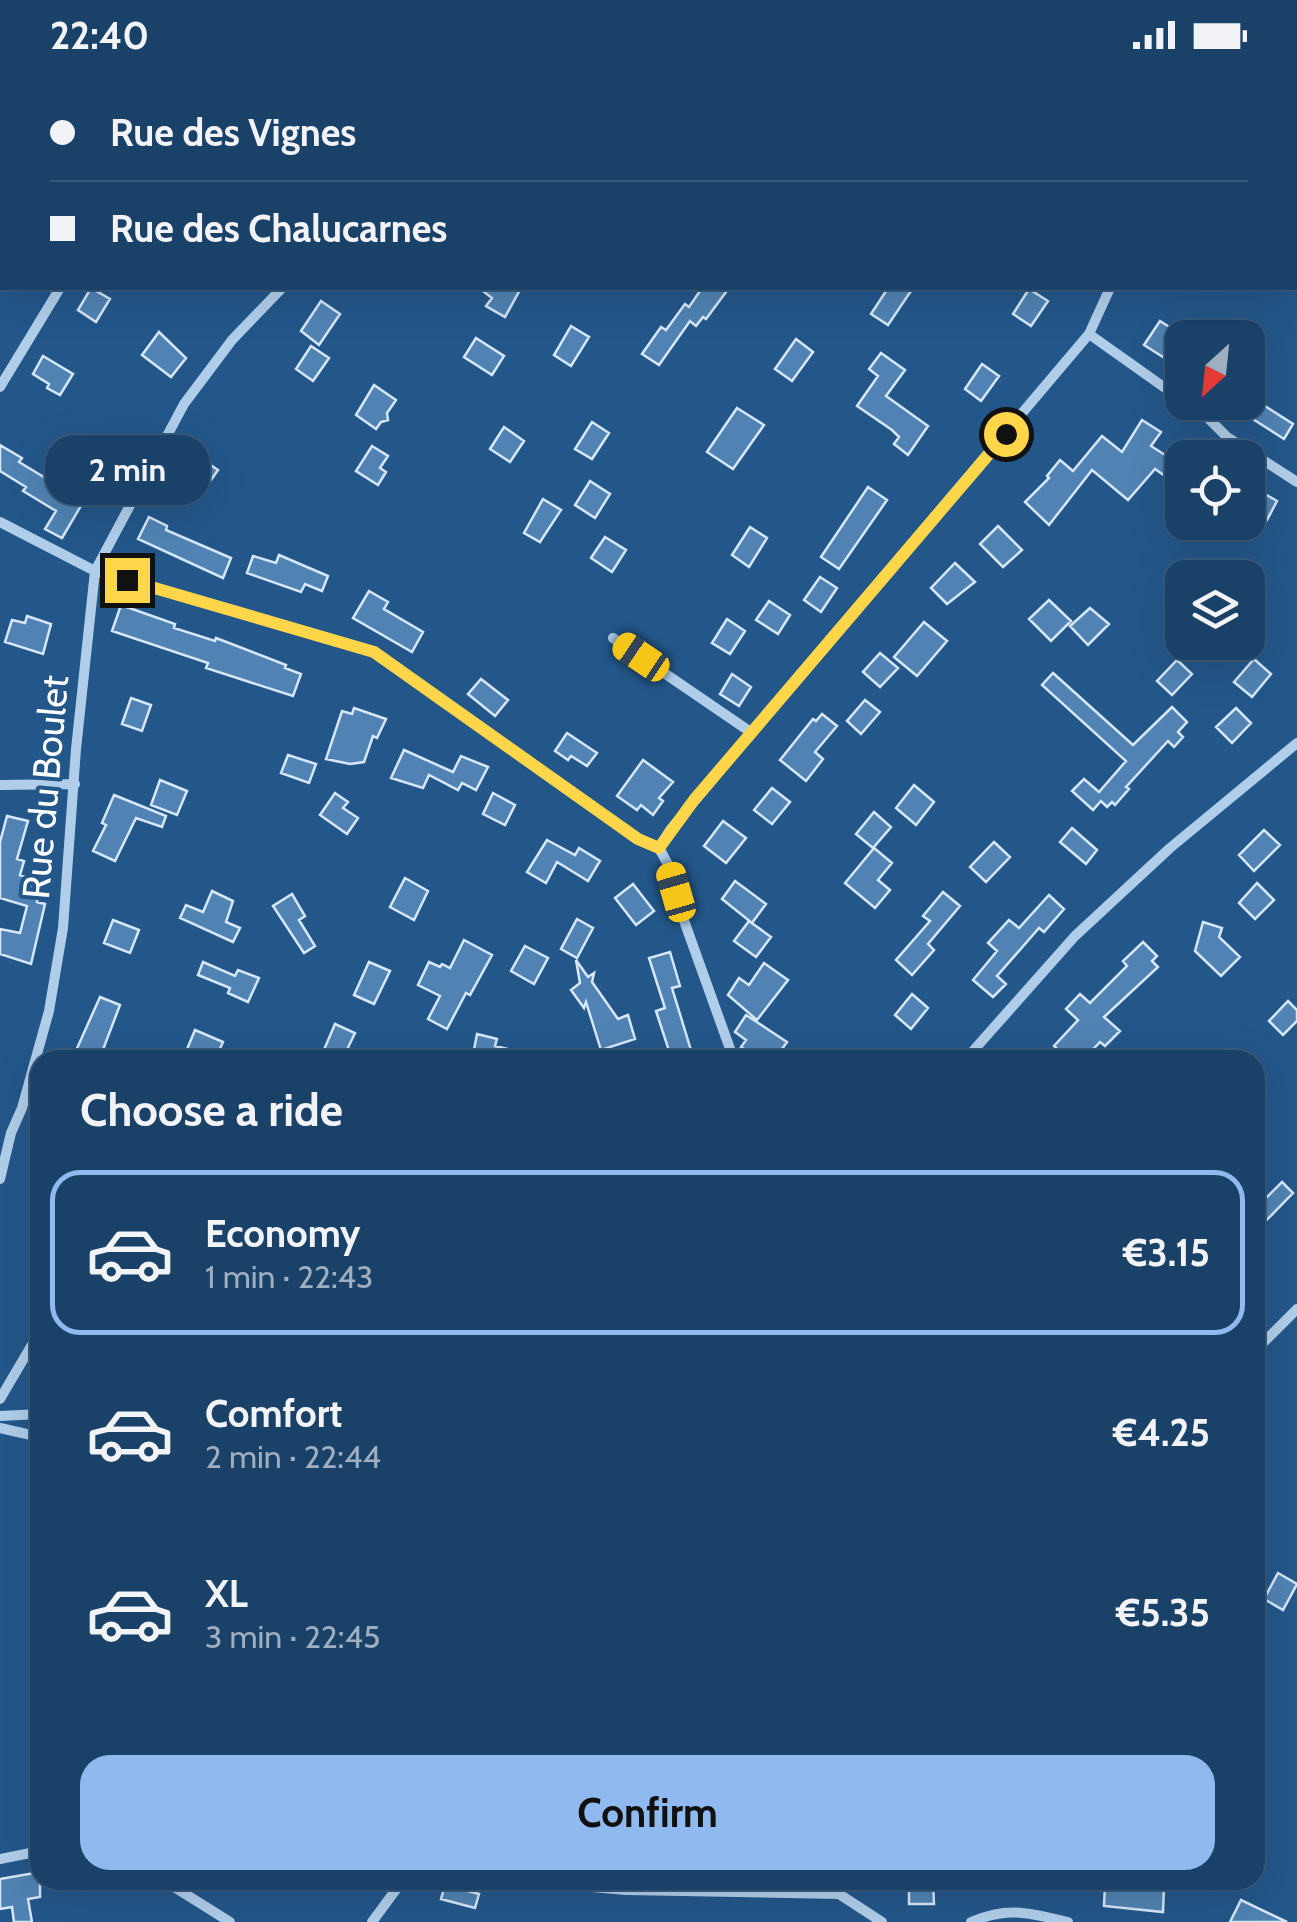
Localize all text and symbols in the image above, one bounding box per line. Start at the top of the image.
text: 22:40 [50,12,149,59]
text: Rue des Vignes [110,109,356,156]
text: Rue des Chalucarnes [110,205,447,252]
north arrow [1165,320,1265,420]
map controls [1165,320,1265,660]
route start [984,412,1029,457]
callout: 2 min [44,435,210,505]
button: locate [1165,440,1265,540]
text: 2 min [89,450,166,489]
route end [105,558,150,603]
button: layers [1165,560,1265,660]
car [608,628,674,686]
street label: Rue du Boulet [12,673,78,901]
car [653,859,699,925]
text: Choose a ride [80,1083,343,1137]
icon: car [85,1208,175,1298]
text: Economy [205,1210,360,1257]
text: €3.15 [1123,1229,1210,1276]
text: 1 min · 22:43 [205,1257,373,1296]
icon: car [85,1388,175,1478]
text: Comfort [205,1390,342,1437]
text: €4.25 [1113,1409,1210,1456]
text: 2 min · 22:44 [205,1437,381,1476]
icon: car [85,1568,175,1658]
text: XL [205,1570,248,1617]
text: €5.35 [1116,1589,1210,1636]
text: 3 min · 22:45 [205,1617,380,1656]
button: Confirm [80,1755,1215,1870]

